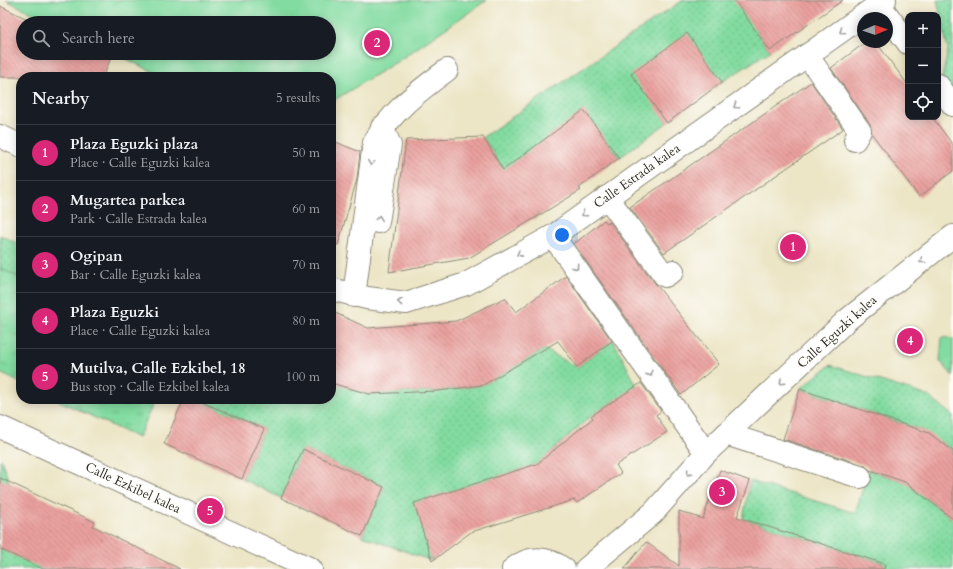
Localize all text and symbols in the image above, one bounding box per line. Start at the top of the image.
north arrow [857,12,893,48]
map controls [905,12,941,120]
button: + [905,12,941,48]
search box [16,16,336,60]
one-way arrow [839,26,846,33]
icon: search [30,27,52,49]
text: Search here [62,28,135,48]
pin: 2 [364,28,390,58]
button: − [905,48,941,84]
button: locate [905,84,941,120]
text: Nearby [32,87,89,110]
text: 5 results [276,89,320,107]
one-way arrow [733,101,740,108]
text: Plaza Eguzki plaza [70,134,198,154]
street label: Calle Estrada kalea [590,139,684,213]
text: 1 [42,144,48,162]
text: 50 m [292,144,320,162]
text: Place · Calle Eguzki kalea [70,154,210,172]
one-way arrow [367,160,376,167]
text: Mugartea parkea [70,190,186,210]
text: 2 [42,200,48,218]
text: 60 m [292,200,320,218]
one-way arrow [581,209,588,217]
text: Park · Calle Estrada kalea [70,210,207,228]
one-way arrow [374,215,383,221]
your location [552,225,572,245]
pin: 1 [780,232,806,262]
text: Ogipan [70,246,123,266]
one-way arrow [516,250,523,257]
text: 3 [42,256,48,274]
text: 70 m [292,256,320,274]
one-way arrow [920,256,927,263]
one-way arrow [571,263,578,270]
text: Bar · Calle Eguzki kalea [70,266,201,284]
street label: Calle Eguzki kalea [793,291,881,373]
one-way arrow [397,298,403,307]
text: Plaza Eguzki [70,302,159,322]
text: 4 [42,312,48,330]
text: 80 m [292,312,320,330]
text: Place · Calle Eguzki kalea [70,322,210,340]
pin: 4 [897,326,923,356]
text: Mutilva, Calle Ezkibel, 18 [70,358,246,378]
text: 5 [42,368,48,386]
text: 100 m [286,368,320,386]
one-way arrow [645,369,652,376]
one-way arrow [779,377,787,385]
text: Bus stop · Calle Ezkibel kalea [70,378,230,396]
street label: Calle Ezkibel kalea [82,458,184,518]
one-way arrow [686,468,693,475]
pin: 3 [709,477,735,507]
pin: 5 [197,496,223,526]

